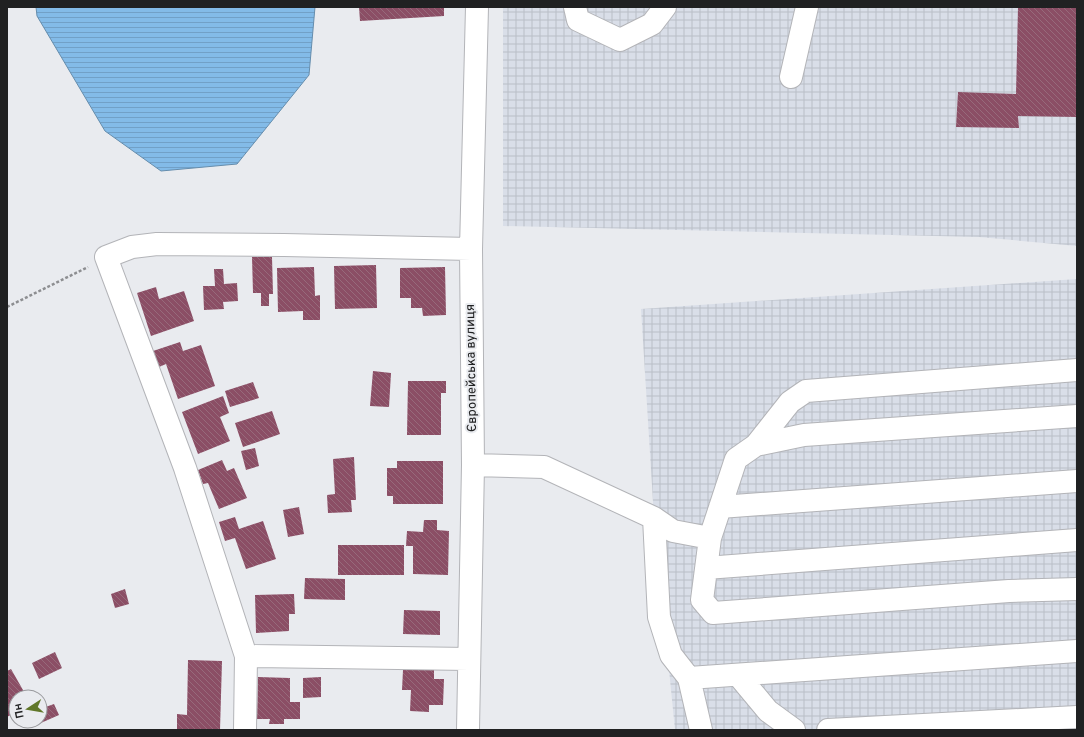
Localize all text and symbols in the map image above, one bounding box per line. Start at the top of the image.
street label: Європейська вулиця [463,304,481,432]
north arrow [8,689,48,729]
text: Пн [11,702,28,720]

